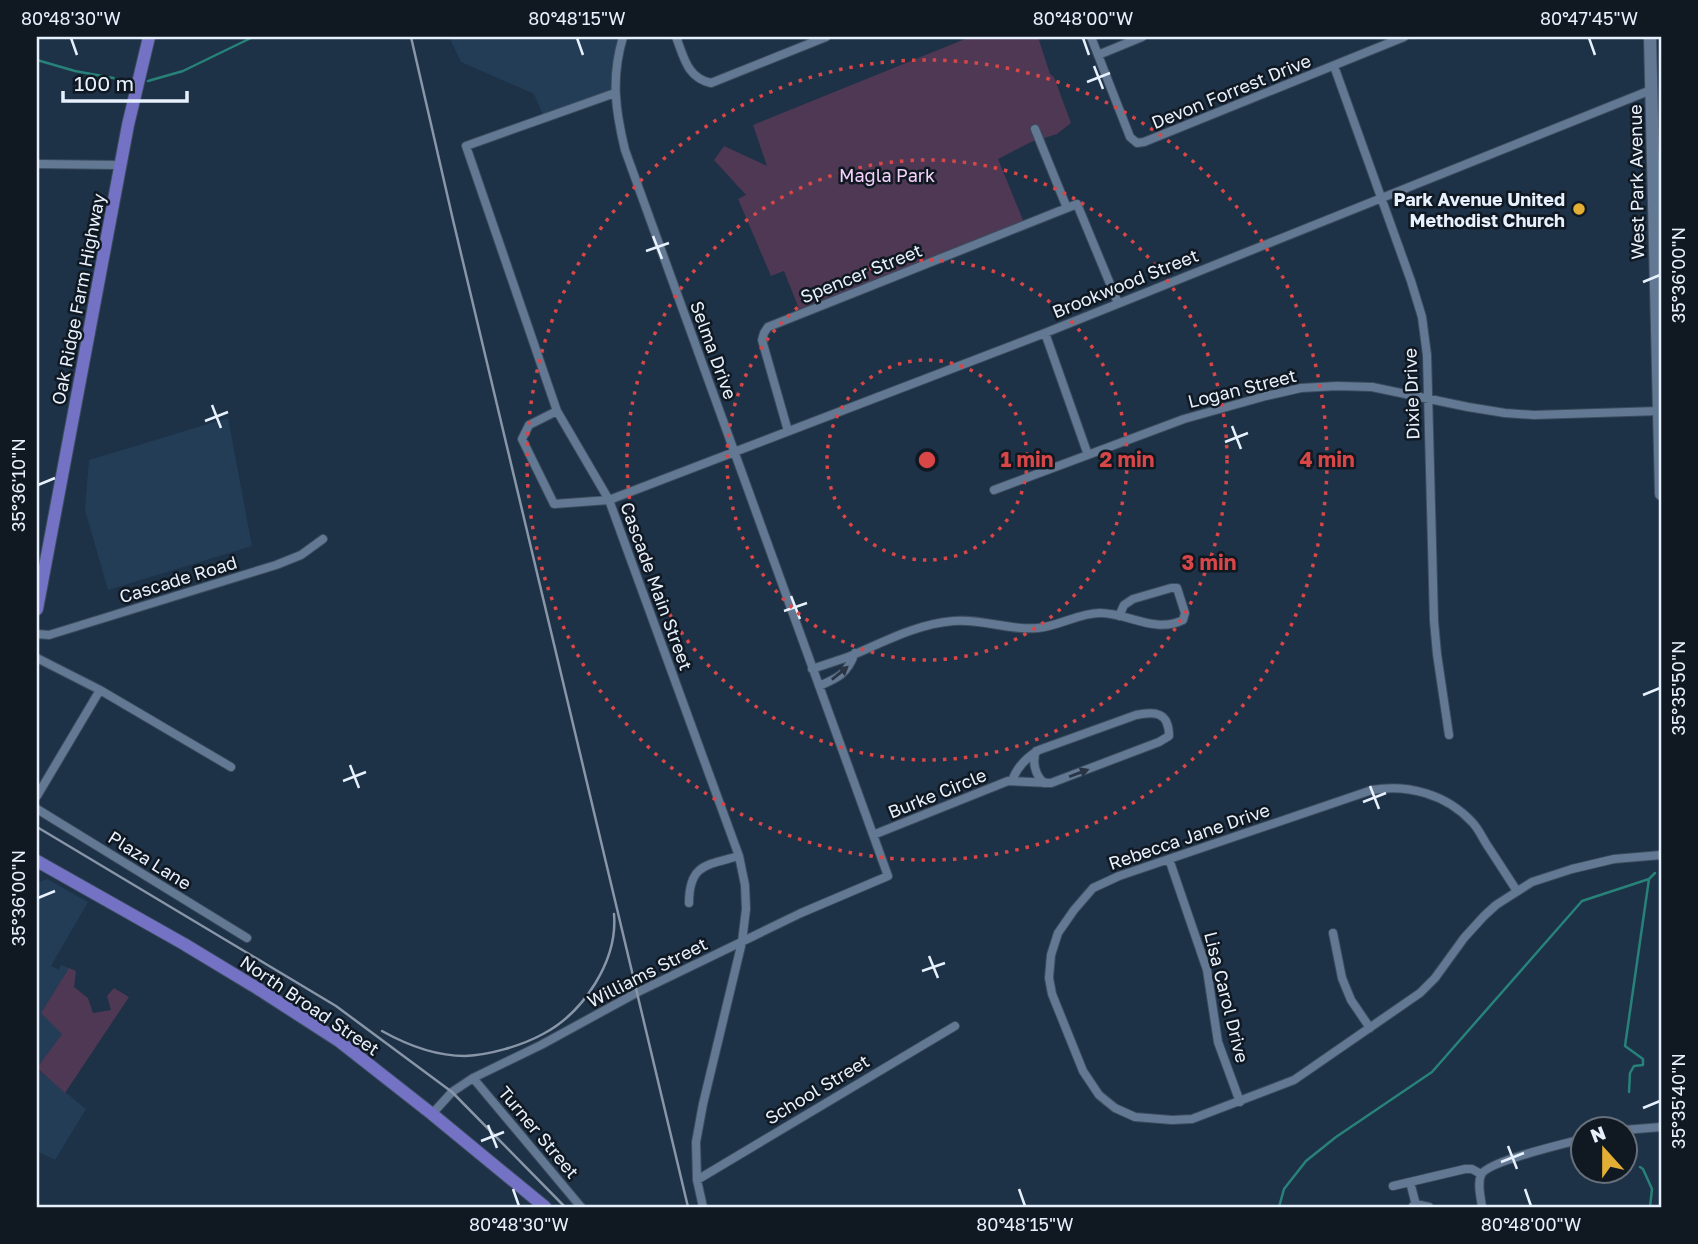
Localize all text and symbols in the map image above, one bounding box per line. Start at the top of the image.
text: 80°48'30"W [21,7,121,29]
text: 80°48'15"W [528,7,626,29]
text: 80°48'00"W [1033,7,1133,29]
text: 80°47'45"W [1540,7,1638,29]
street label: Devon Forrest Drive [1148,49,1314,133]
scale bar [63,60,187,104]
text: 100 m [74,70,134,96]
street label: West Park Avenue [1624,104,1648,260]
park label: Magla Park [839,164,935,186]
place label: Park Avenue United Methodist Church [1393,188,1565,231]
street label: Oak Ridge Farm Highway [47,191,109,407]
marker: Park Avenue United Methodist Church [1571,201,1587,217]
text: 35°36'00"N [1667,227,1689,323]
street label: Spencer Street [797,239,925,307]
street label: Brookwood Street [1049,244,1201,322]
street label: Selma Drive [686,298,742,402]
street label: Dixie Drive [1398,348,1424,440]
street label: Logan Street [1185,364,1299,412]
text: 35°36'10"N [7,438,29,532]
text: 1 min [1001,446,1053,472]
text: 2 min [1100,446,1154,472]
text: 4 min [1299,446,1355,472]
centre of rings [915,448,939,472]
street label: Cascade Main Street [616,499,698,673]
text: 3 min [1182,549,1236,575]
street label: Cascade Road [116,551,240,607]
text: 35°35'50"N [1667,640,1689,736]
one-way arrow [831,666,849,681]
street label: Burke Circle [884,763,990,823]
one-way arrow [1068,767,1089,778]
street label: Rebecca Jane Drive [1105,798,1273,874]
street label: Plaza Lane [104,826,196,894]
text: 35°36'00"N [7,850,29,946]
street label: Lisa Carol Drive [1200,929,1254,1065]
street label: Williams Street [583,932,711,1012]
street label: North Broad Street [236,950,384,1060]
street label: School Street [761,1049,873,1129]
text: 35°35'40"N [1667,1053,1689,1149]
street label: Turner Street [494,1081,584,1183]
north arrow [1568,1114,1638,1184]
text: N [1587,1120,1609,1147]
text: 80°48'30"W [469,1213,569,1235]
text: 80°48'15"W [976,1213,1074,1235]
text: 80°48'00"W [1481,1213,1581,1235]

